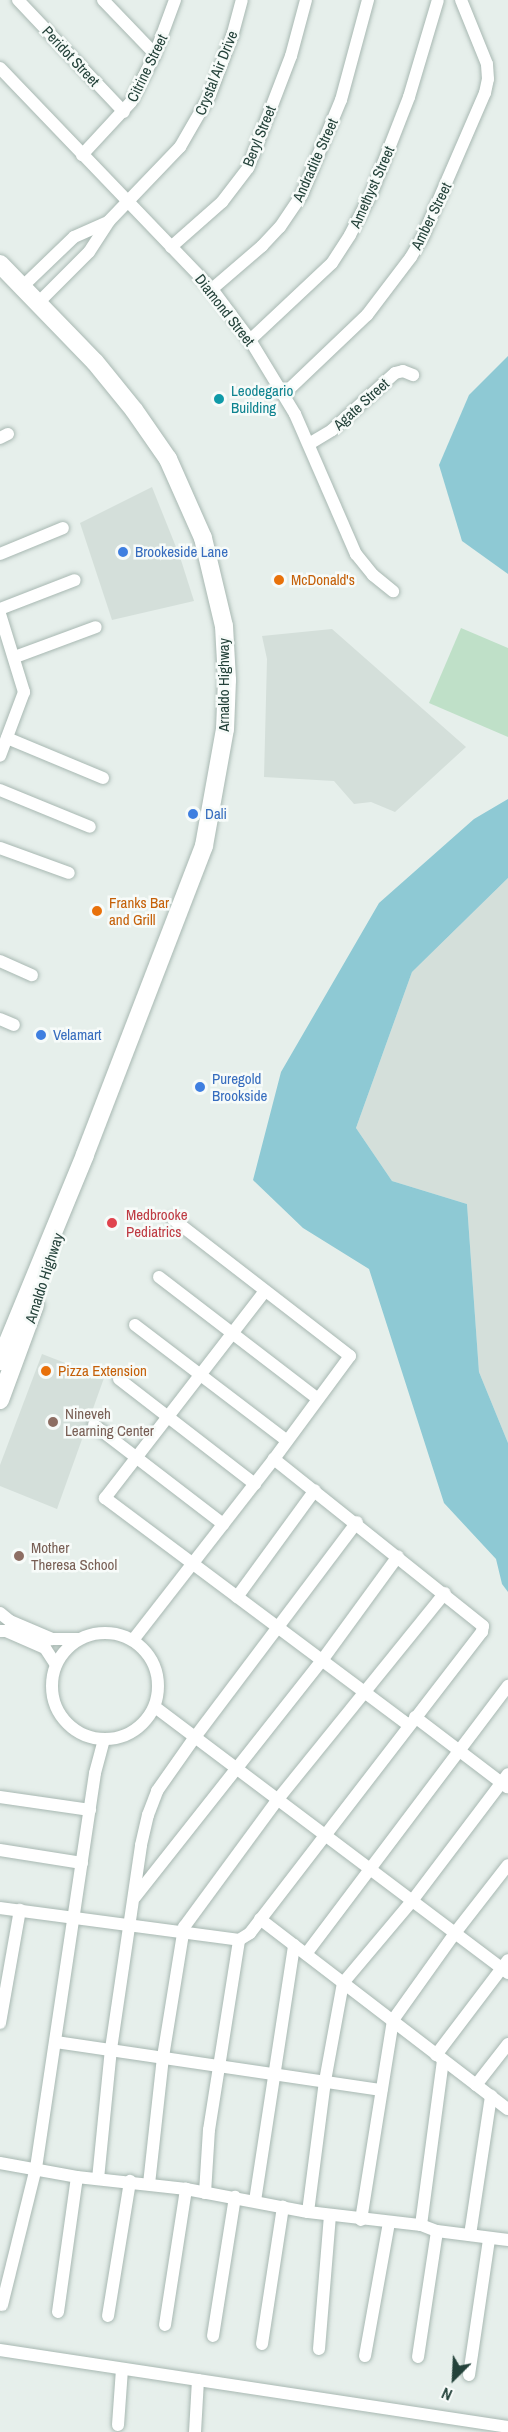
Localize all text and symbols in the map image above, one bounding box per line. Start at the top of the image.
street label: Peridot Street [39,22,103,90]
street label: Crystal Air Drive [191,28,241,118]
street label: Citrine Street [123,31,171,105]
street label: Beryl Street [239,103,279,169]
street label: Andradite Street [289,115,341,205]
street label: Amethyst Street [346,143,398,231]
street label: Amber Street [407,179,455,253]
street label: Diamond Street [191,271,259,349]
street label: Agate Street [330,374,392,434]
place label: Leodegario Building [231,381,293,416]
marker: Leodegario Building [212,392,226,406]
place label: Brookeside Lane [135,543,228,561]
marker: Brookeside Lane [116,545,130,559]
place label: McDonald's [291,571,355,589]
marker: McDonald's [272,573,286,587]
street label: Arnaldo Highway [215,638,233,732]
place label: Dali [205,805,227,823]
marker: Dali [186,807,200,821]
place label: Franks Bar and Grill [109,893,169,928]
marker: Franks Bar and Grill [90,904,104,918]
place label: Velamart [53,1026,102,1044]
marker: Velamart [34,1028,48,1042]
place label: Puregold Brookside [212,1069,267,1104]
marker: Puregold Brookside [193,1080,207,1094]
place label: Medbrooke Pediatrics [126,1205,188,1240]
marker: Medbrooke Pediatrics [103,1214,121,1232]
street label: Arnaldo Highway [21,1231,67,1325]
place label: Pizza Extension [58,1362,147,1380]
marker: Pizza Extension [39,1364,53,1378]
place label: Nineveh Learning Center [65,1404,154,1439]
marker: Nineveh Learning Center [46,1415,60,1429]
place label: Mother Theresa School [31,1538,117,1573]
marker: Mother Theresa School [12,1549,26,1563]
north arrow [424,2348,484,2408]
text: N [438,2382,455,2406]

